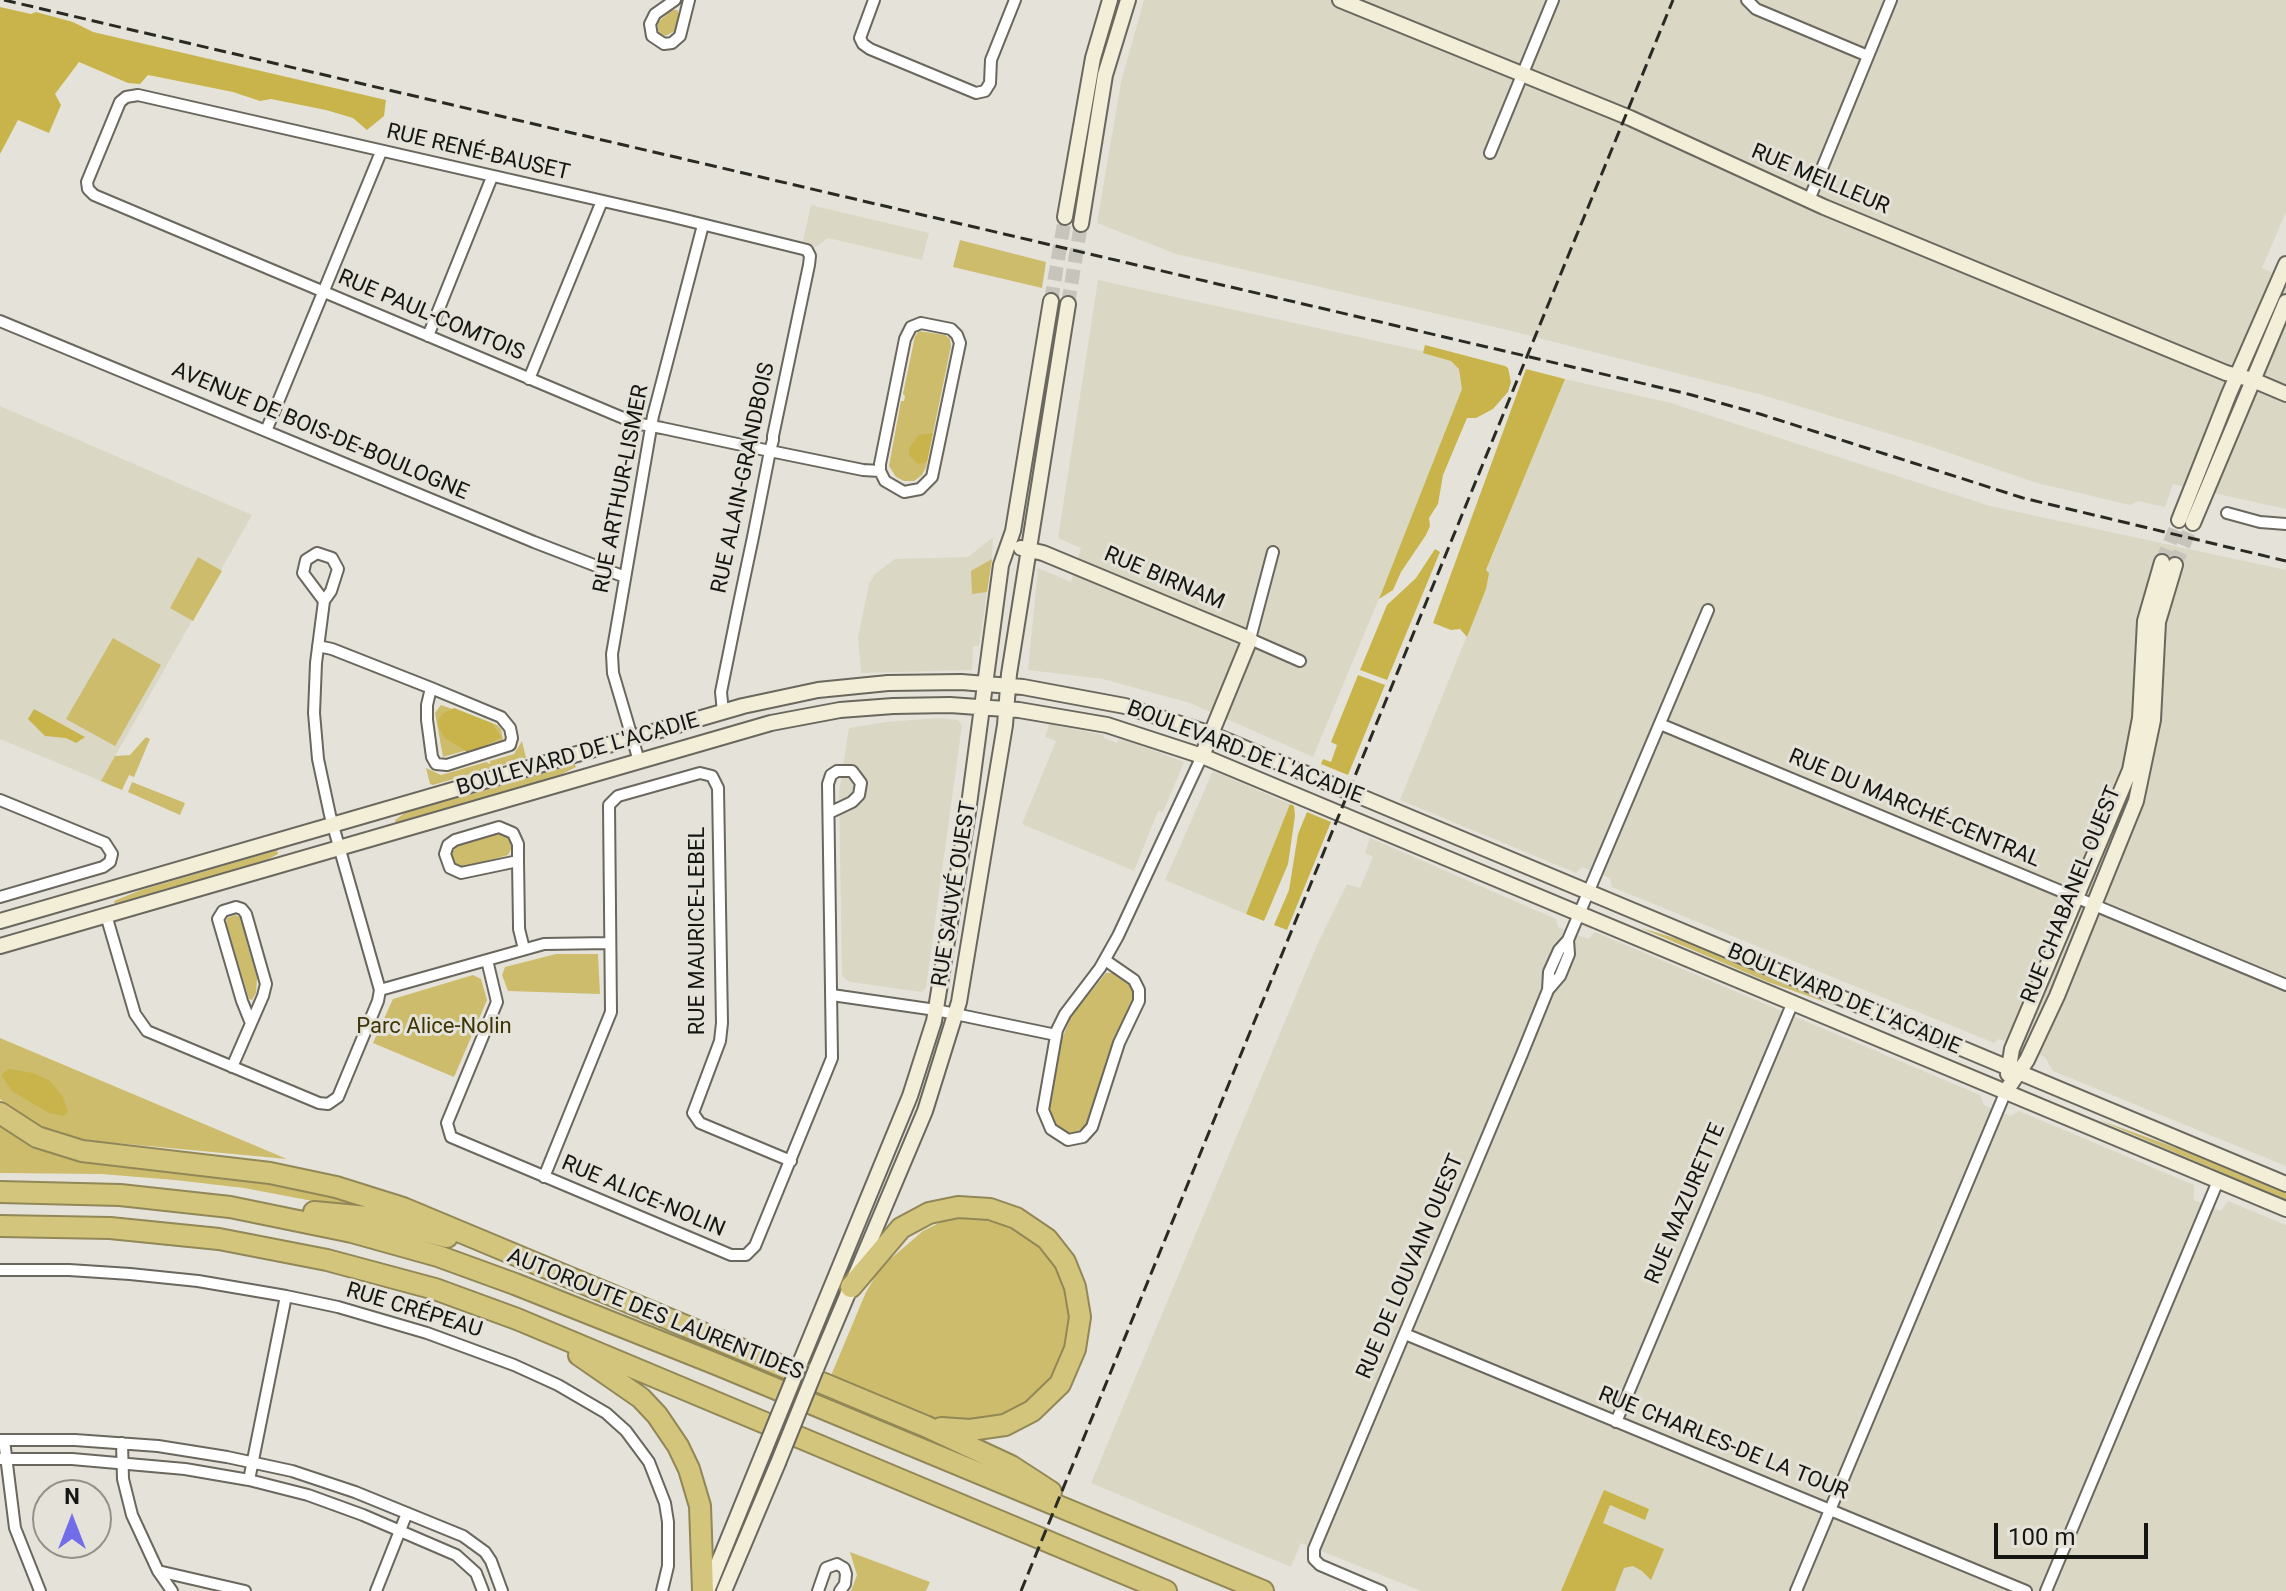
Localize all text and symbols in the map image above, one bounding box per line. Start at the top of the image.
street label: RUE RENÉ-BAUSET [384,119,572,187]
street label: RUE MEILLEUR [1747,139,1893,221]
street label: RUE PAUL-COMTOIS [334,265,528,367]
street label: AVENUE DE BOIS-DE-BOULOGNE [168,357,472,507]
street label: RUE ALAIN-GRANDBOIS [707,360,781,596]
street label: RUE ARTHUR-LISMER [589,383,655,595]
street label: RUE BIRNAM [1100,542,1228,616]
street label: BOULEVARD DE L'ACADIE [1123,696,1367,810]
street label: BOULEVARD DE L'ACADIE [454,708,702,802]
street label: RUE DU MARCHÉ-CENTRAL [1784,744,2044,874]
street label: RUE CHABANEL OUEST [2016,783,2128,1007]
street label: RUE SAUVÉ OUEST [927,799,983,989]
street label: RUE MAURICE-LEBEL [685,827,711,1035]
street label: BOULEVARD DE L'ACADIE [1723,939,1965,1061]
park label: Parc Alice-Nolin [356,1014,512,1040]
street label: RUE MAZURETTE [1640,1120,1732,1288]
street label: RUE ALICE-NOLIN [557,1151,729,1243]
street label: RUE DE LOUVAIN OUEST [1352,1151,1470,1383]
street label: AUTOROUTE DES LAURENTIDES [503,1243,807,1387]
street label: RUE CRÉPEAU [343,1278,485,1344]
street label: RUE CHARLES-DE LA TOUR [1594,1382,1852,1506]
north arrow [32,1479,112,1559]
text: N [64,1484,80,1509]
scale bar [1998,1507,2152,1557]
text: 100 m [2008,1523,2075,1551]

